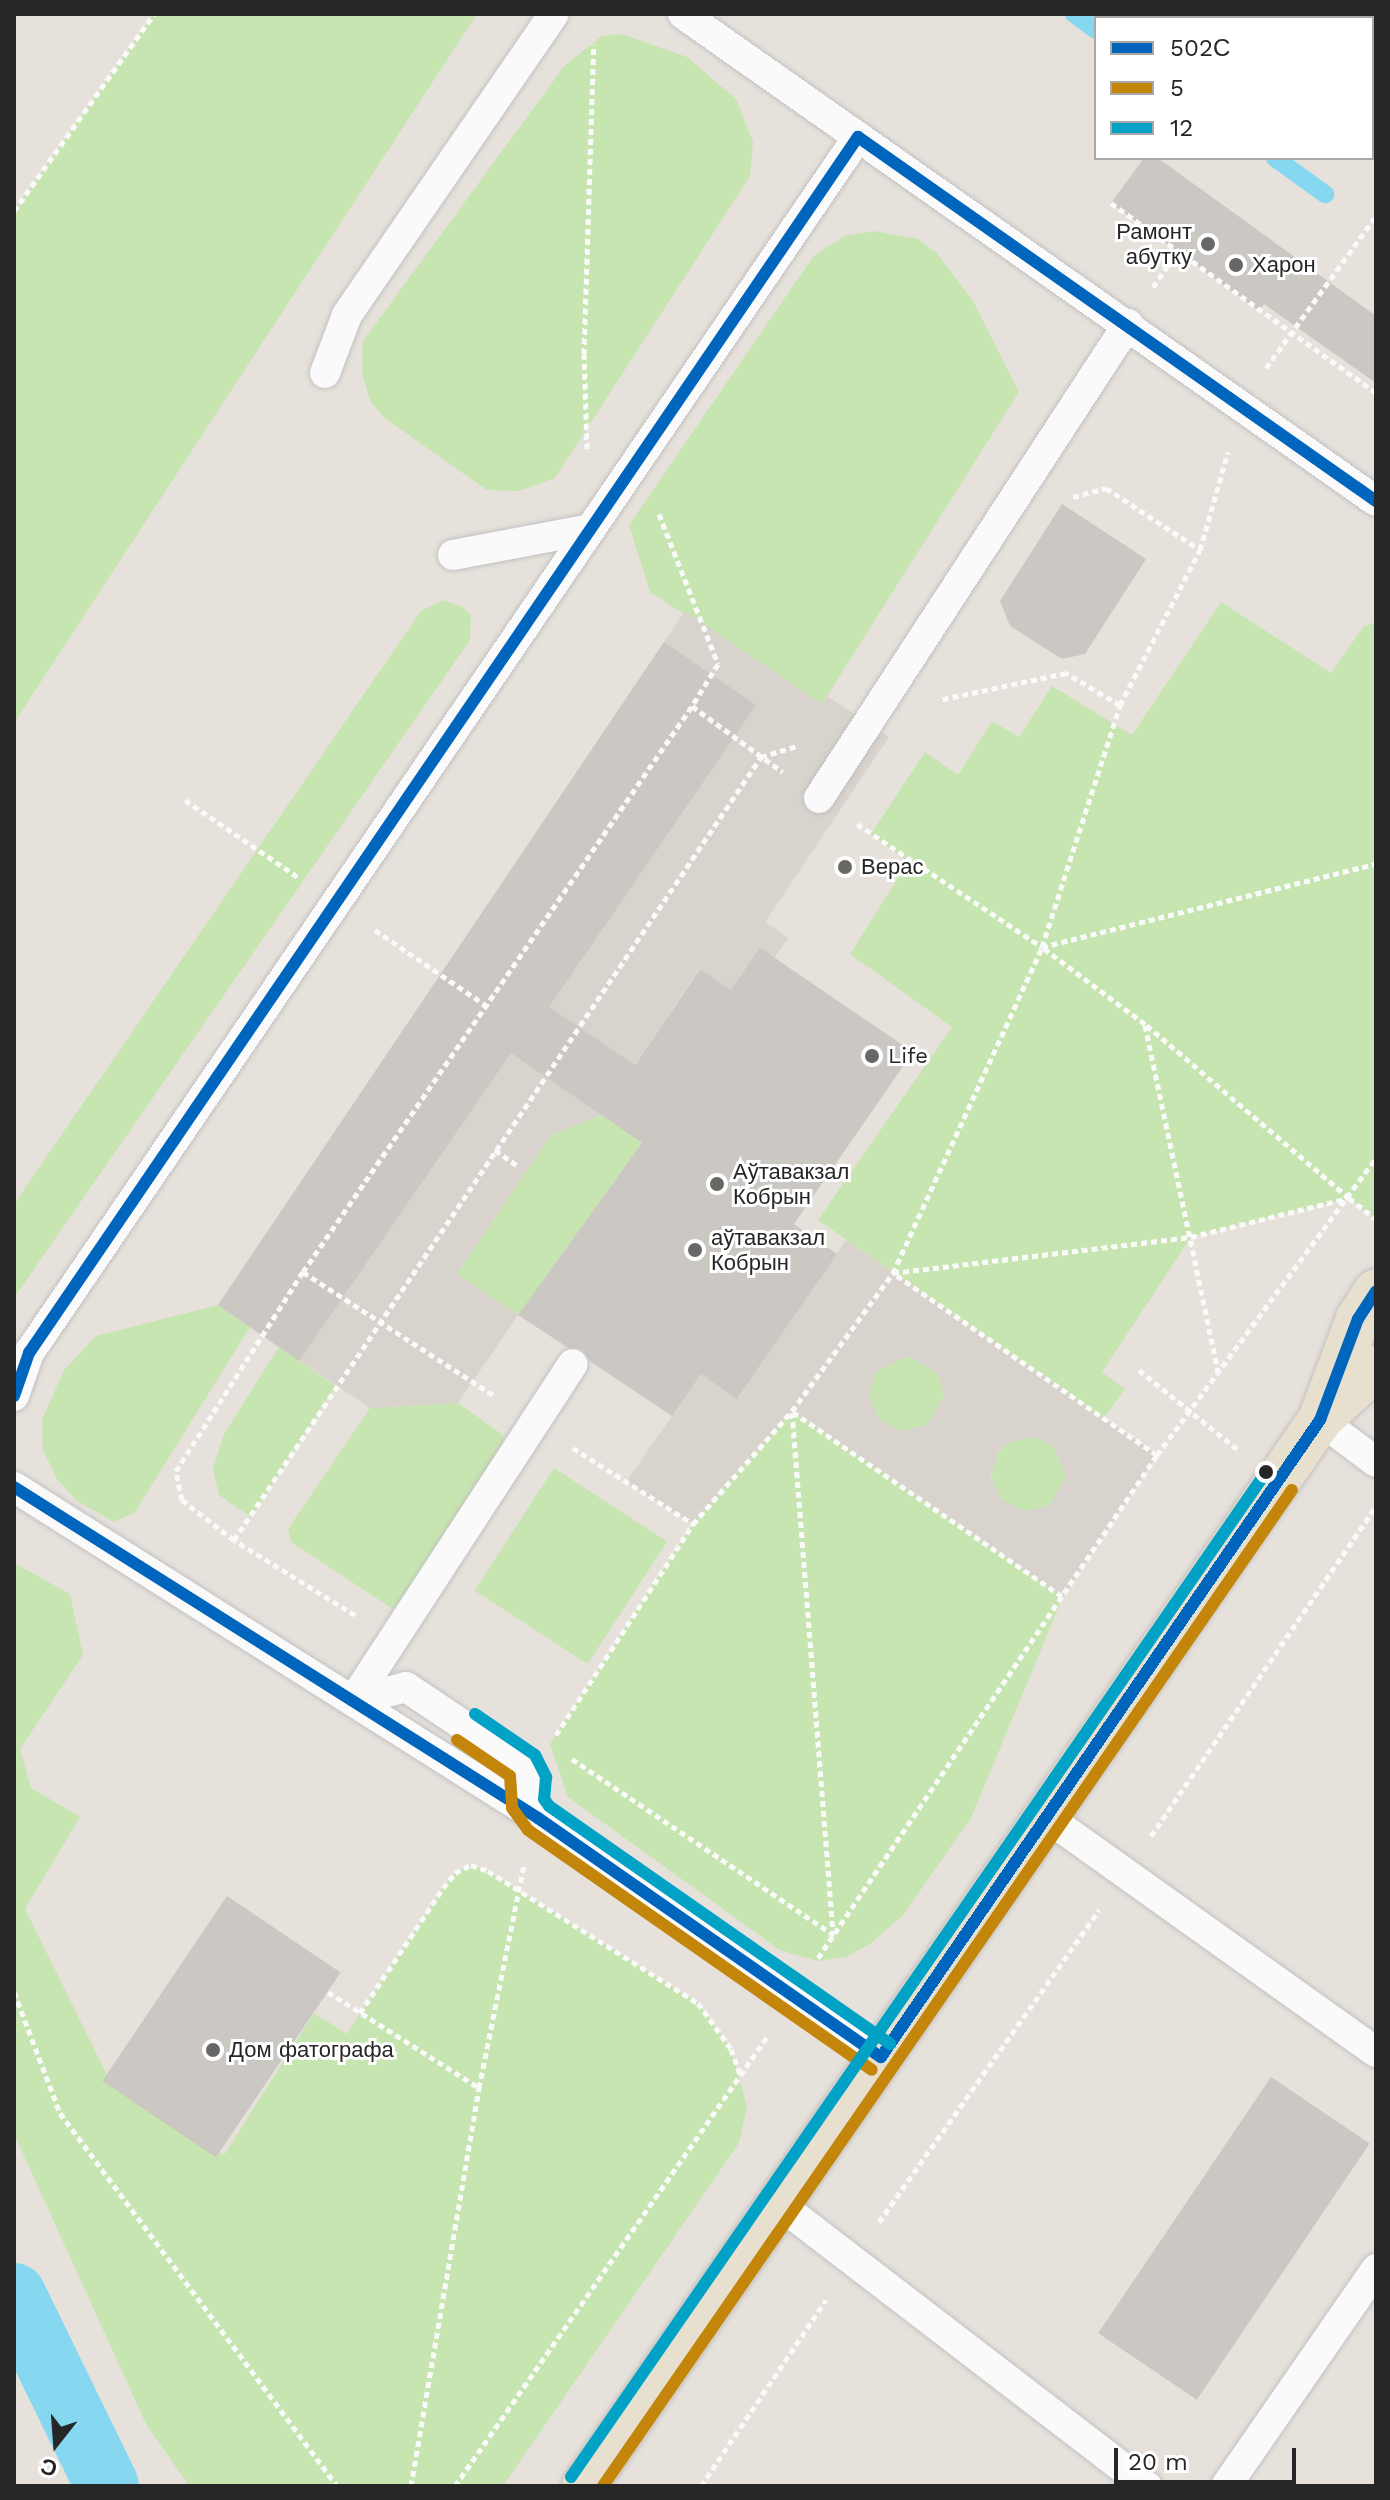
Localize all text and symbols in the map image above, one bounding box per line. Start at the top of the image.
legend [1094,16,1374,160]
text: 502С [1170,34,1230,62]
text: 5 [1170,74,1184,102]
text: 12 [1170,114,1193,142]
place label: Рамонт абутку [1116,218,1192,270]
marker: Рамонт абутку [1199,235,1217,253]
place label: Харон [1252,252,1316,278]
marker: Харон [1227,256,1245,274]
place label: Верас [861,854,923,880]
marker: Верас [836,858,854,876]
place label: Life [888,1043,928,1069]
marker: Life [863,1047,881,1065]
place label: Аўтавакзал Кобрын [733,1158,849,1210]
marker: Аўтавакзал Кобрын [708,1175,726,1193]
place label: аўтавакзал Кобрын [711,1224,825,1276]
marker: аўтавакзал Кобрын [686,1241,704,1259]
unlabelled marker [1258,1464,1274,1480]
place label: Дом фатографа [229,2037,394,2063]
marker: Дом фатографа [204,2041,222,2059]
north arrow [16,2404,96,2484]
scale bar [1118,2432,1300,2482]
text: 20 m [1128,2448,1188,2476]
text: С [38,2453,60,2482]

